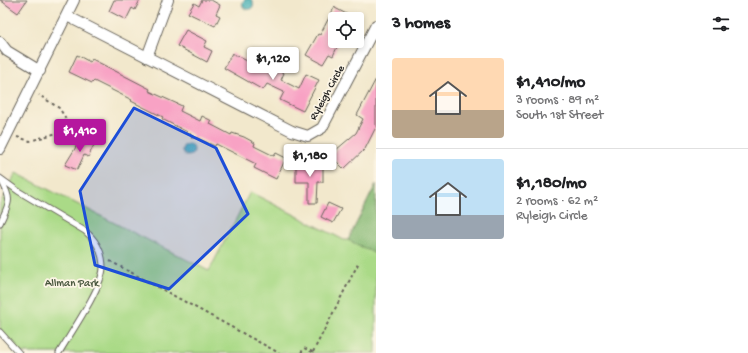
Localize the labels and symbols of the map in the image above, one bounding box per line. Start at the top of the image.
pin: $1,120 [240,47,306,81]
street label: Ryleigh Circle [308,63,348,122]
pin: $1,410 [47,119,113,153]
pin: $1,180 [277,144,343,178]
park label: Allman Park [45,278,100,290]

